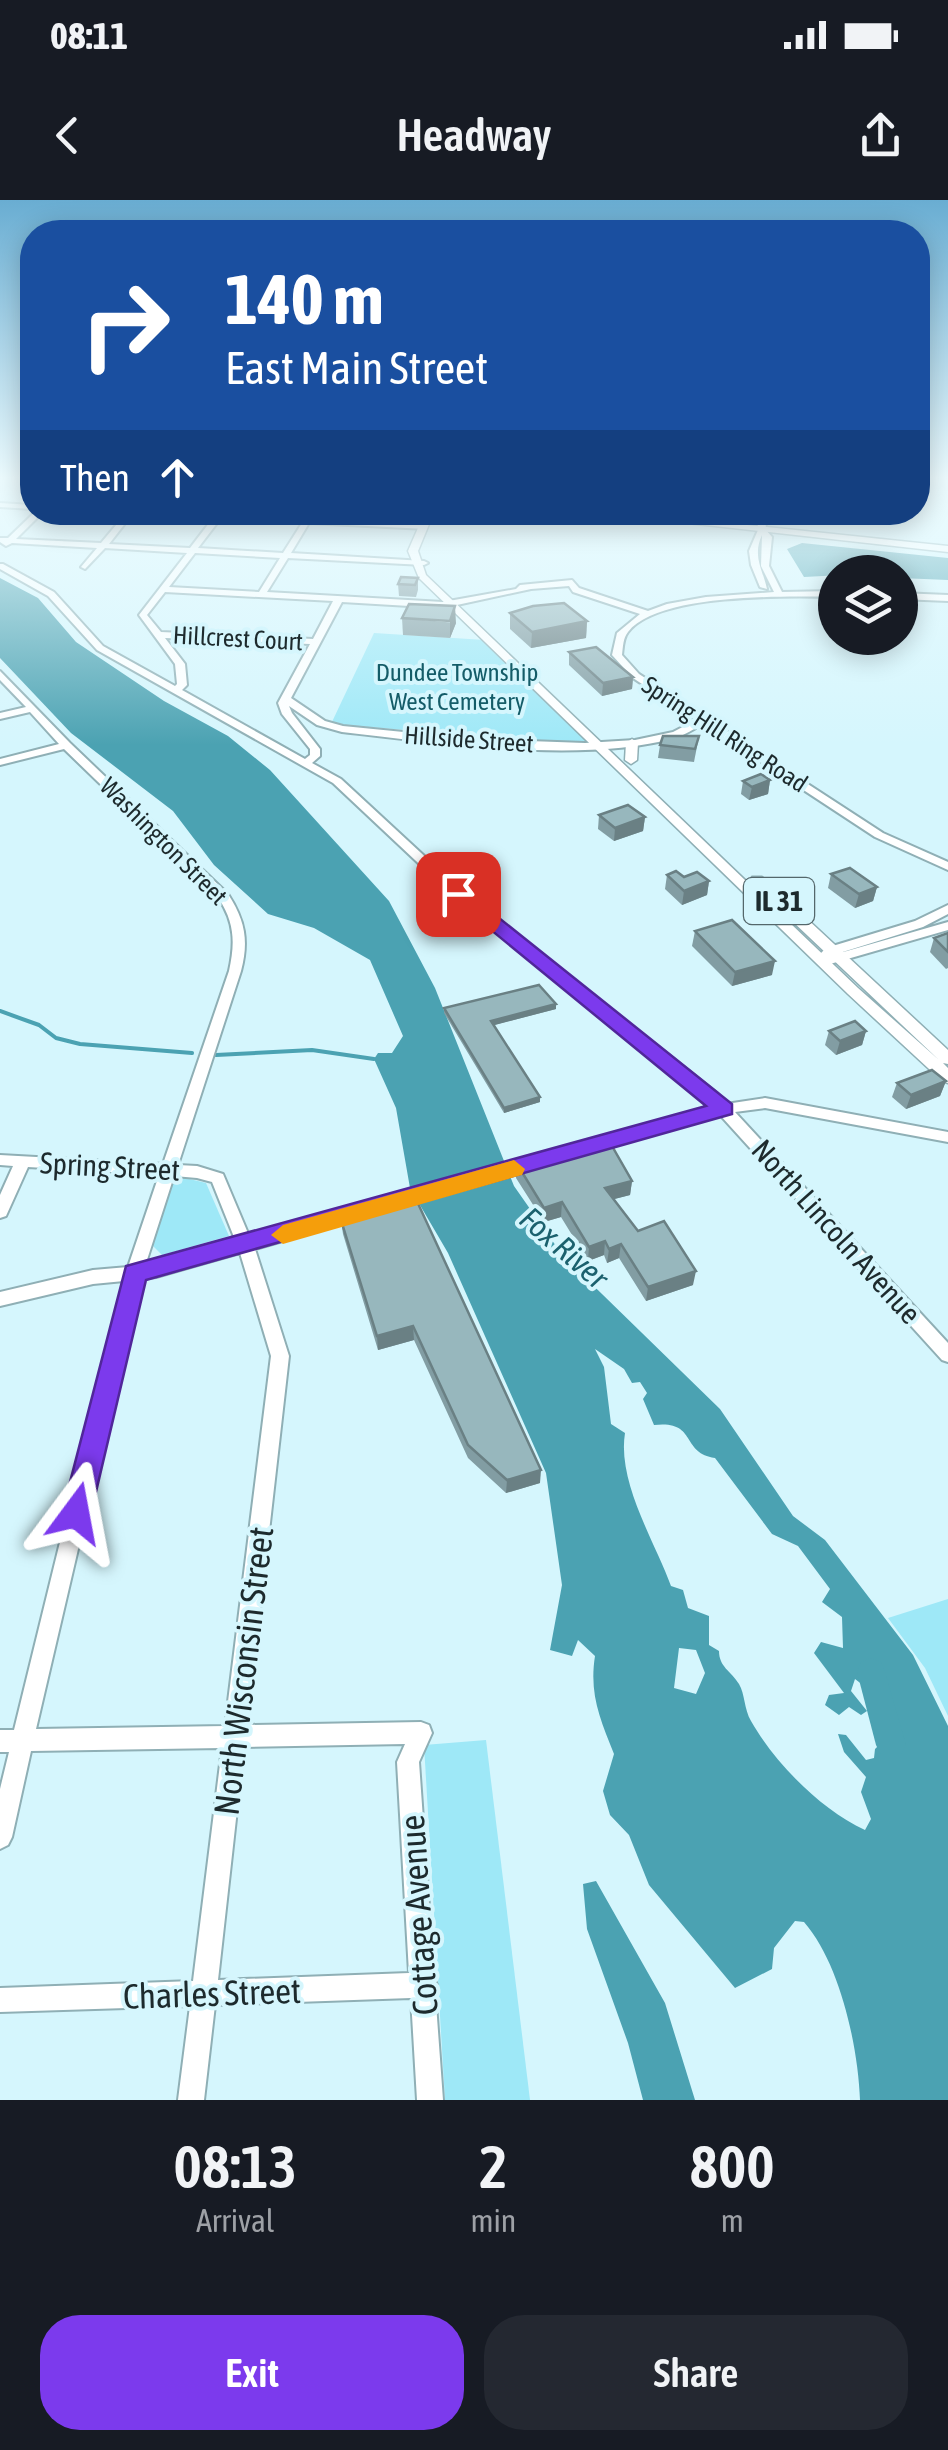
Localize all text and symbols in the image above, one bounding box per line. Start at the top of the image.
text: 08:11 [50,14,128,57]
icon: back [40,108,95,163]
icon: share [853,108,908,163]
text: Headway [397,109,551,161]
text: 140 m [225,259,384,339]
icon: right [60,260,190,390]
text: East Main Street [225,342,488,394]
icon: ahead [150,450,205,505]
text: Then [60,456,130,499]
map controls [818,555,918,655]
button: layers [818,555,918,655]
street label: Hillcrest Court [172,621,304,655]
park label: Dundee Township West Cemetery [376,658,538,715]
street label: Spring Hill Ring Road [637,670,813,798]
street label: Hillside Street [403,721,535,757]
street label: Washington Street [95,772,233,910]
pin [416,852,501,937]
icon: arrive [431,867,486,922]
road number: IL 31 [744,878,814,924]
street label: North Lincoln Avenue [745,1132,928,1330]
street label: Spring Street [39,1145,181,1187]
water label: Fox River [513,1199,617,1297]
position arrow [24,1461,128,1565]
street label: North Wisconsin Street [205,1524,281,1817]
street label: Cottage Avenue [391,1814,445,2017]
street label: Charles Street [122,1970,302,2016]
text: 08:13 [173,2132,297,2201]
text: 2 [479,2132,508,2201]
text: 800 [690,2132,774,2201]
text: Arrival [196,2202,274,2239]
text: min [470,2202,516,2239]
text: m [721,2202,744,2239]
button: Exit [40,2315,464,2430]
button: Share [484,2315,908,2430]

